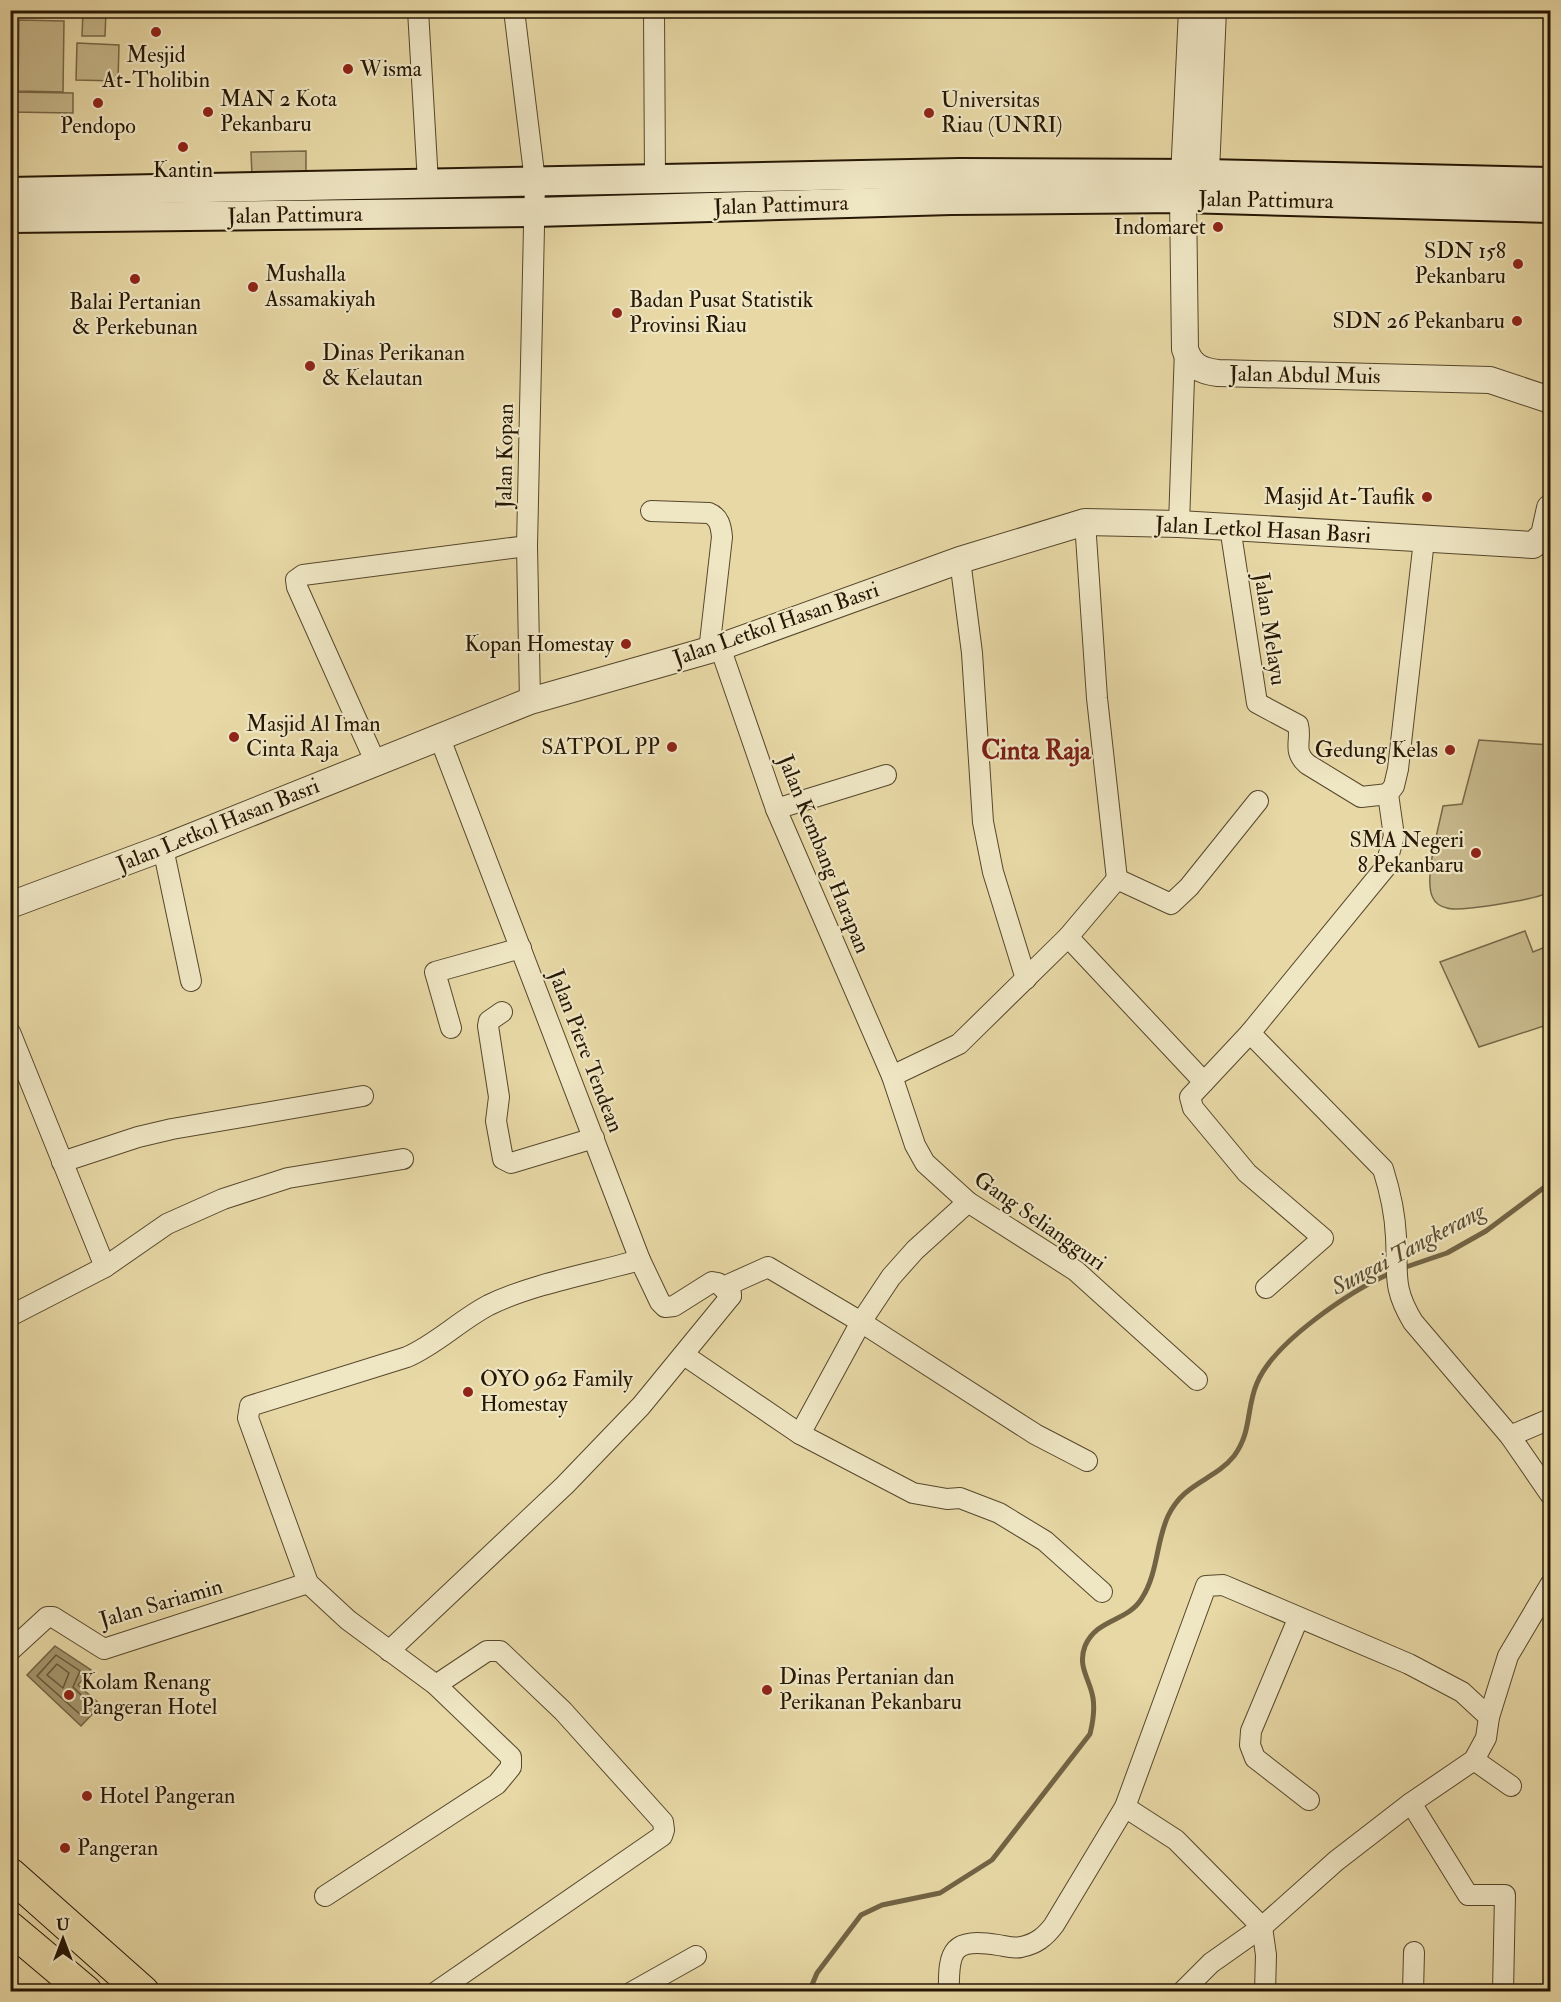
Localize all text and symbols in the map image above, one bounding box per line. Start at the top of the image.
marker: Mesjid At-Tholibin [149,25,163,39]
place label: Mesjid At-Tholibin [101,41,210,94]
place label: Wisma [359,55,423,83]
marker: Wisma [341,62,355,76]
place label: MAN 2 Kota Pekanbaru [220,85,338,138]
place label: Universitas Riau (UNRI) [941,86,1062,139]
marker: Pendopo [91,96,105,110]
marker: MAN 2 Kota Pekanbaru [201,105,215,119]
marker: Universitas Riau (UNRI) [922,106,936,120]
place label: Pendopo [60,112,136,141]
marker: Kantin [176,140,190,154]
place label: Kantin [153,156,213,184]
street label: Jalan Pattimura [1197,185,1335,215]
street label: Jalan Pattimura [712,189,850,221]
street label: Jalan Pattimura [226,200,364,230]
place label: Indomaret [1114,213,1206,241]
marker: Indomaret [1211,220,1225,234]
place label: SDN 158 Pekanbaru [1414,237,1506,290]
marker: SDN 158 Pekanbaru [1511,257,1525,271]
place label: Mushalla Assamakiyah [264,260,376,313]
marker: Balai Pertanian & Perkebunan [128,272,142,286]
marker: Mushalla Assamakiyah [246,280,260,294]
place label: Badan Pusat Statistik Provinsi Riau [629,286,814,339]
place label: Balai Pertanian & Perkebunan [69,288,201,341]
marker: Badan Pusat Statistik Provinsi Riau [610,306,624,320]
place label: SDN 26 Pekanbaru [1332,307,1505,335]
marker: SDN 26 Pekanbaru [1510,314,1524,328]
place label: Dinas Perikanan & Kelautan [322,339,465,392]
marker: Dinas Perikanan & Kelautan [303,359,317,373]
street label: Jalan Abdul Muis [1228,360,1381,390]
street label: Jalan Kopan [490,403,521,510]
place label: Masjid At-Taufik [1264,483,1415,511]
marker: Masjid At-Taufik [1420,490,1434,504]
street label: Jalan Letkol Hasan Basri [1153,510,1372,550]
street label: Jalan Melayu [1247,570,1293,687]
street label: Jalan Letkol Hasan Basri [668,576,883,673]
place label: Kopan Homestay [465,630,614,659]
marker: Kopan Homestay [619,637,633,651]
place label: Masjid Al Iman Cinta Raja [246,710,381,763]
marker: Masjid Al Iman Cinta Raja [227,730,241,744]
place label: SATPOL PP [541,733,660,761]
district label: Cinta Raja [981,735,1092,767]
place label: Gedung Kelas [1315,736,1438,764]
marker: SATPOL PP [665,740,679,754]
marker: Gedung Kelas [1443,743,1457,757]
street label: Jalan Kembang Harapan [770,750,877,958]
street label: Jalan Letkol Hasan Basri [112,772,323,879]
place label: SMA Negeri 8 Pekanbaru [1349,826,1464,879]
marker: SMA Negeri 8 Pekanbaru [1469,846,1483,860]
street label: Jalan Piere Tendean [542,965,630,1136]
street label: Gang Seliangguri [969,1165,1112,1277]
water label: Sungai Tangkerang [1325,1195,1491,1303]
place label: OYO 962 Family Homestay [480,1365,633,1418]
marker: OYO 962 Family Homestay [461,1385,475,1399]
street label: Jalan Sariamin [95,1572,226,1634]
place label: Dinas Pertanian dan Perikanan Pekanbaru [779,1663,962,1716]
place label: Kolam Renang Pangeran Hotel [81,1668,218,1721]
marker: Dinas Pertanian dan Perikanan Pekanbaru [760,1683,774,1697]
marker: Kolam Renang Pangeran Hotel [62,1688,76,1702]
place label: Hotel Pangeran [99,1782,235,1810]
marker: Hotel Pangeran [80,1789,94,1803]
place label: Pangeran [77,1834,158,1862]
marker: Pangeran [58,1841,72,1855]
north arrow [33,1909,93,1969]
text: U [56,1915,70,1935]

